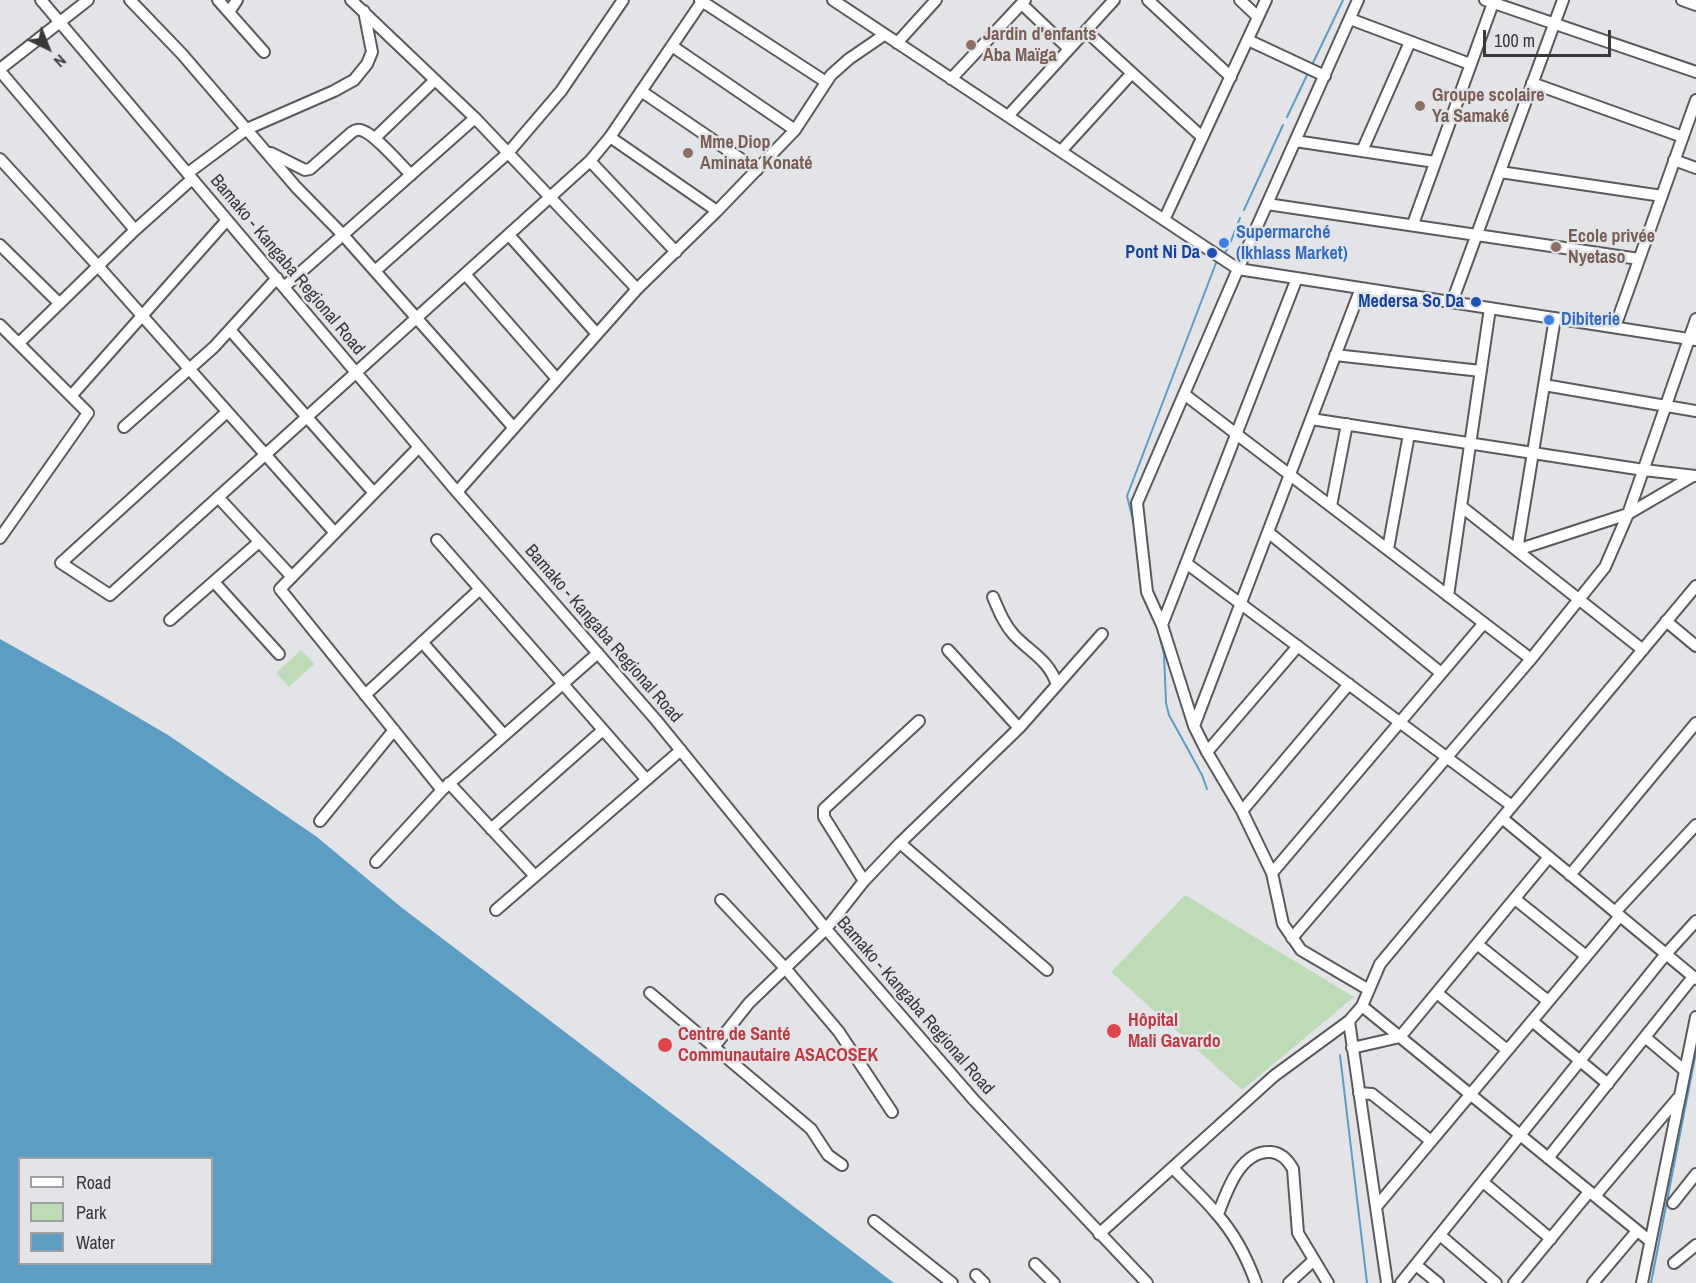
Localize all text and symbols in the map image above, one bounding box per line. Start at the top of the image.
north arrow [18,18,78,78]
scale bar [1486,18,1614,56]
place label: Jardin d'enfants Aba Maïga [983,24,1096,66]
text: 100 m [1494,28,1535,53]
marker: Jardin d'enfants Aba Maïga [964,38,978,52]
text: N [49,50,71,72]
place label: Groupe scolaire Ya Samaké [1432,85,1544,128]
marker: Groupe scolaire Ya Samaké [1413,99,1427,113]
place label: Mme Diop Aminata Konaté [700,132,812,174]
marker: Mme Diop Aminata Konaté [681,146,695,160]
street label: Bamako - Kangaba Regional Road [205,170,369,360]
place label: Supermarché (Ikhlass Market) [1236,222,1348,264]
place label: Ecole privée Nyetaso [1568,226,1655,268]
marker: Supermarché (Ikhlass Market) [1217,236,1231,250]
marker: Ecole privée Nyetaso [1549,240,1563,254]
place label: Pont Ni Da [1125,242,1200,264]
marker: Pont Ni Da [1205,246,1219,260]
place label: Medersa So Da [1358,291,1464,313]
marker: Medersa So Da [1469,295,1483,309]
place label: Dibiterie [1561,309,1620,331]
marker: Dibiterie [1542,313,1556,327]
street label: Bamako - Kangaba Regional Road [520,541,686,727]
street label: Bamako - Kangaba Regional Road [832,913,998,1099]
place label: Hôpital Mali Gavardo [1128,1010,1221,1052]
marker: Hôpital Mali Gavardo [1105,1022,1123,1040]
place label: Centre de Santé Communautaire ASACOSEK [678,1024,878,1066]
marker: Centre de Santé Communautaire ASACOSEK [656,1036,674,1054]
legend [18,1157,213,1265]
text: Road [76,1170,111,1195]
text: Park [76,1200,106,1225]
text: Water [76,1230,115,1255]

